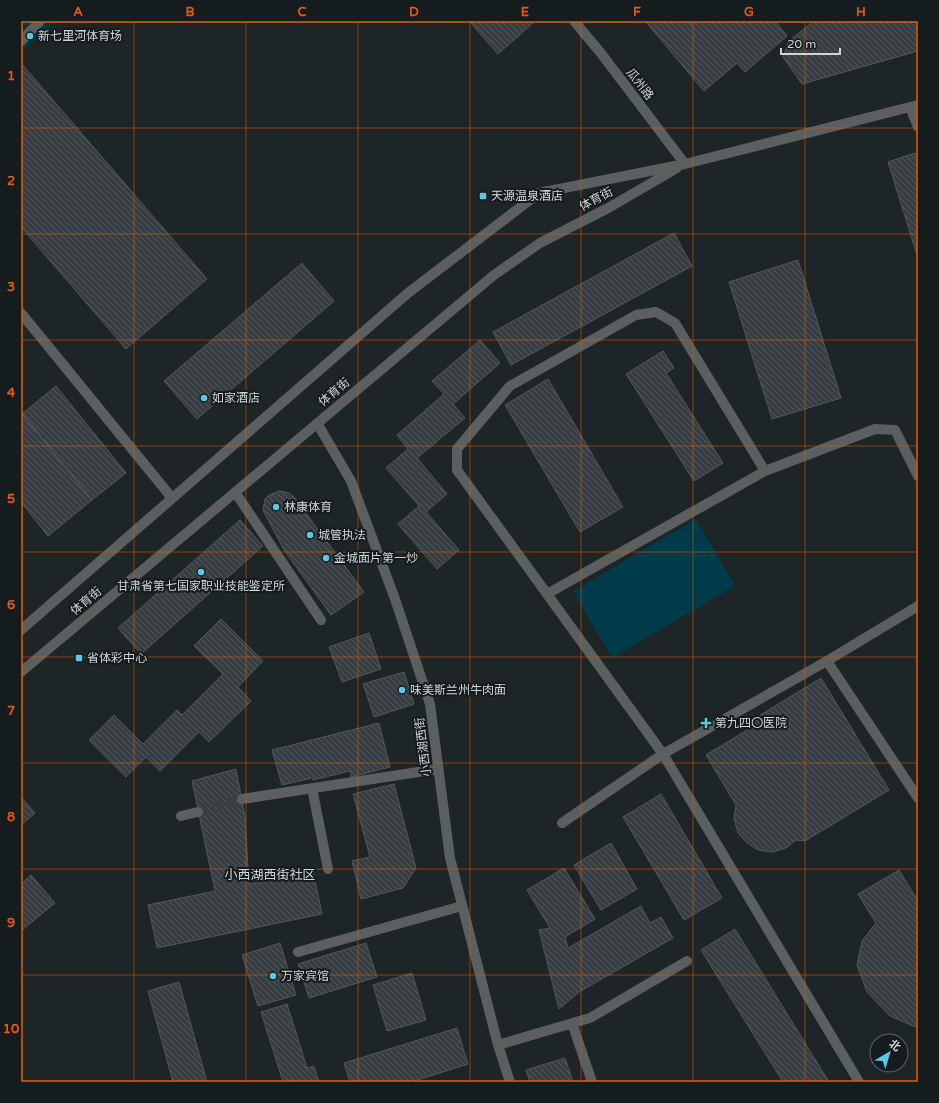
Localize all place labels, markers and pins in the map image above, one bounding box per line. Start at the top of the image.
place label: 新七里河体育场 [38,29,122,43]
marker: 新七里河体育场 [25,31,35,41]
place label: 天源温泉酒店 [491,189,563,203]
marker: 天源温泉酒店 [478,191,488,201]
place label: 如家酒店 [212,391,260,405]
marker: 如家酒店 [199,393,209,403]
place label: 林康体育 [284,500,332,514]
marker: 林康体育 [271,502,281,512]
place label: 城管执法 [318,528,366,542]
marker: 城管执法 [305,530,315,540]
place label: 金城面片第一炒 [334,551,418,565]
marker: 金城面片第一炒 [321,553,331,563]
marker: 甘肃省第七国家职业技能鉴定所 [196,567,206,577]
place label: 甘肃省第七国家职业技能鉴定所 [117,579,285,593]
place label: 省体彩中心 [87,651,147,665]
marker: 省体彩中心 [74,653,84,663]
place label: 味美斯兰州牛肉面 [410,683,506,697]
marker: 味美斯兰州牛肉面 [397,685,407,695]
place label: 第九四〇医院 [715,716,787,730]
marker: 第九四〇医院 [700,717,712,729]
place label: 万家宾馆 [281,969,329,983]
marker: 万家宾馆 [268,971,278,981]

